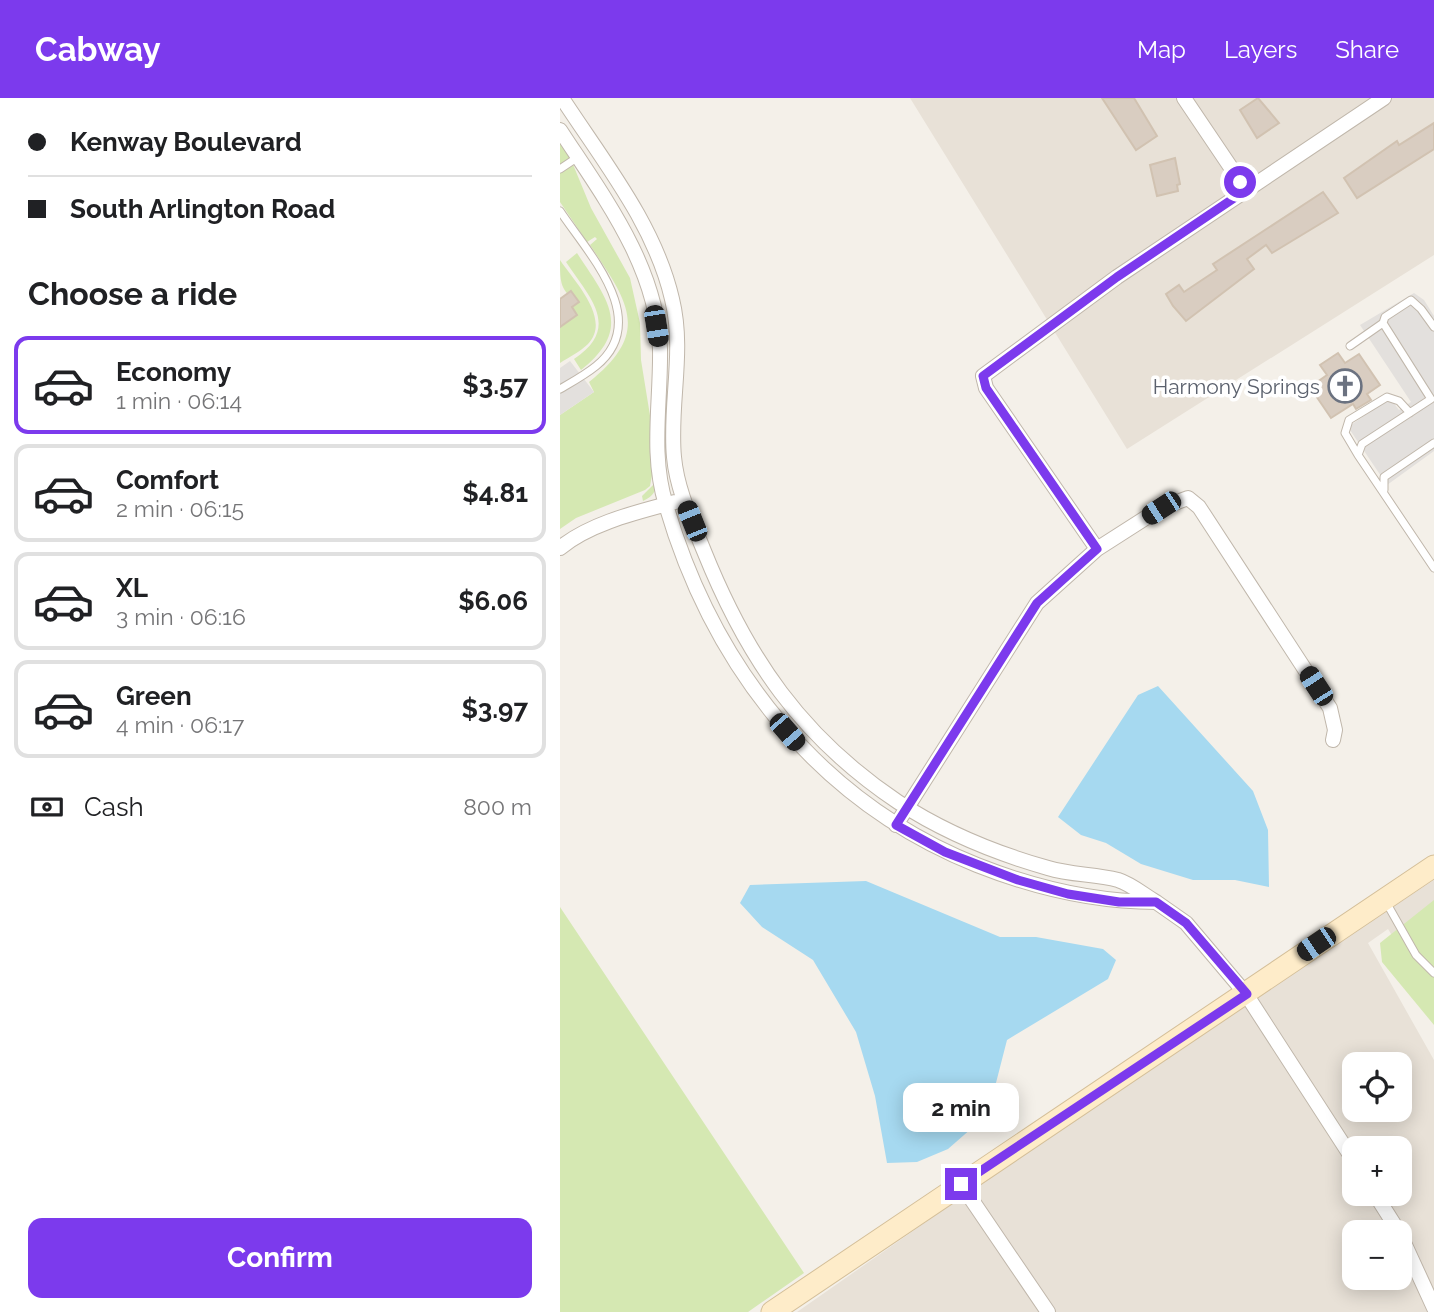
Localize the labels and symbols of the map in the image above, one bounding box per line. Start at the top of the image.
route start [1224,166,1256,198]
car [643,304,670,348]
church icon: Harmony Springs [1326,367,1364,405]
place label: Harmony Springs [1153,374,1320,399]
car [1138,488,1185,528]
car [675,498,710,544]
car [1296,663,1337,709]
car [766,709,809,755]
car [1293,924,1340,964]
callout: 2 min [903,1082,1019,1132]
route end [945,1168,977,1200]

